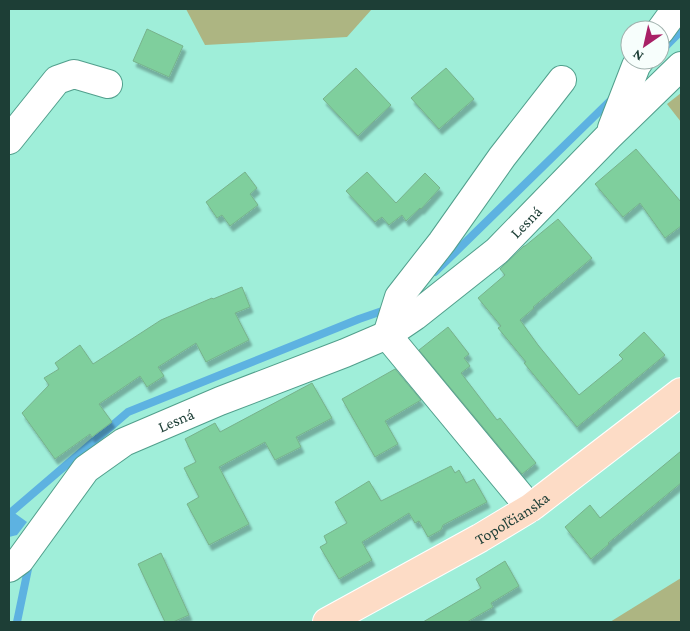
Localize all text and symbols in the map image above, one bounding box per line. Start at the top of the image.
north arrow [620,20,670,70]
text: N [629,46,646,65]
street label: Lesná [507,202,545,241]
street label: Lesná [156,405,197,435]
street label: Topoľčianska [472,488,553,548]

